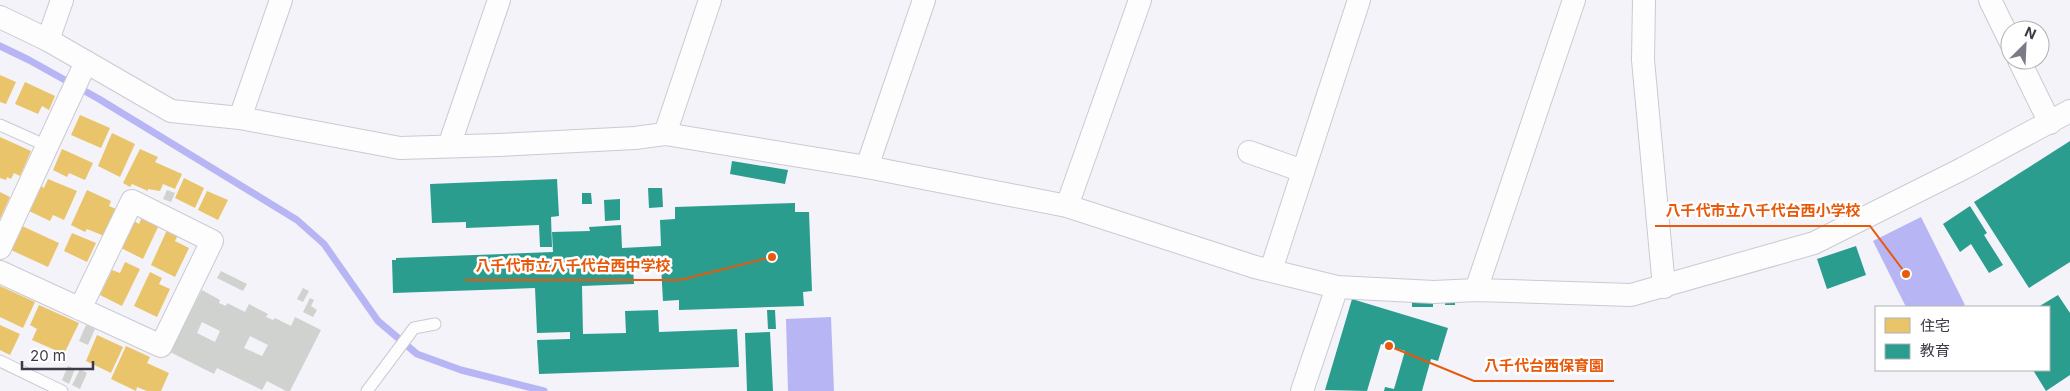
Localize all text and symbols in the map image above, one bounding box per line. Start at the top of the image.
north arrow [2000,20,2050,70]
text: N [2022,23,2039,43]
callout: 八千代市立八千代台西小学校 [1655,196,1870,226]
text: 八千代市立八千代台西小学校 [1665,201,1861,220]
callout: 八千代市立八千代台西中学校 [465,250,680,280]
text: 八千代市立八千代台西中学校 [475,256,671,275]
legend [1875,306,2050,371]
text: 住宅 [1920,316,1950,335]
scale bar [22,338,94,370]
text: 教育 [1920,341,1950,360]
text: 20 m [30,346,66,365]
callout: 八千代台西保育園 [1474,351,1614,381]
text: 八千代台西保育園 [1484,356,1604,375]

